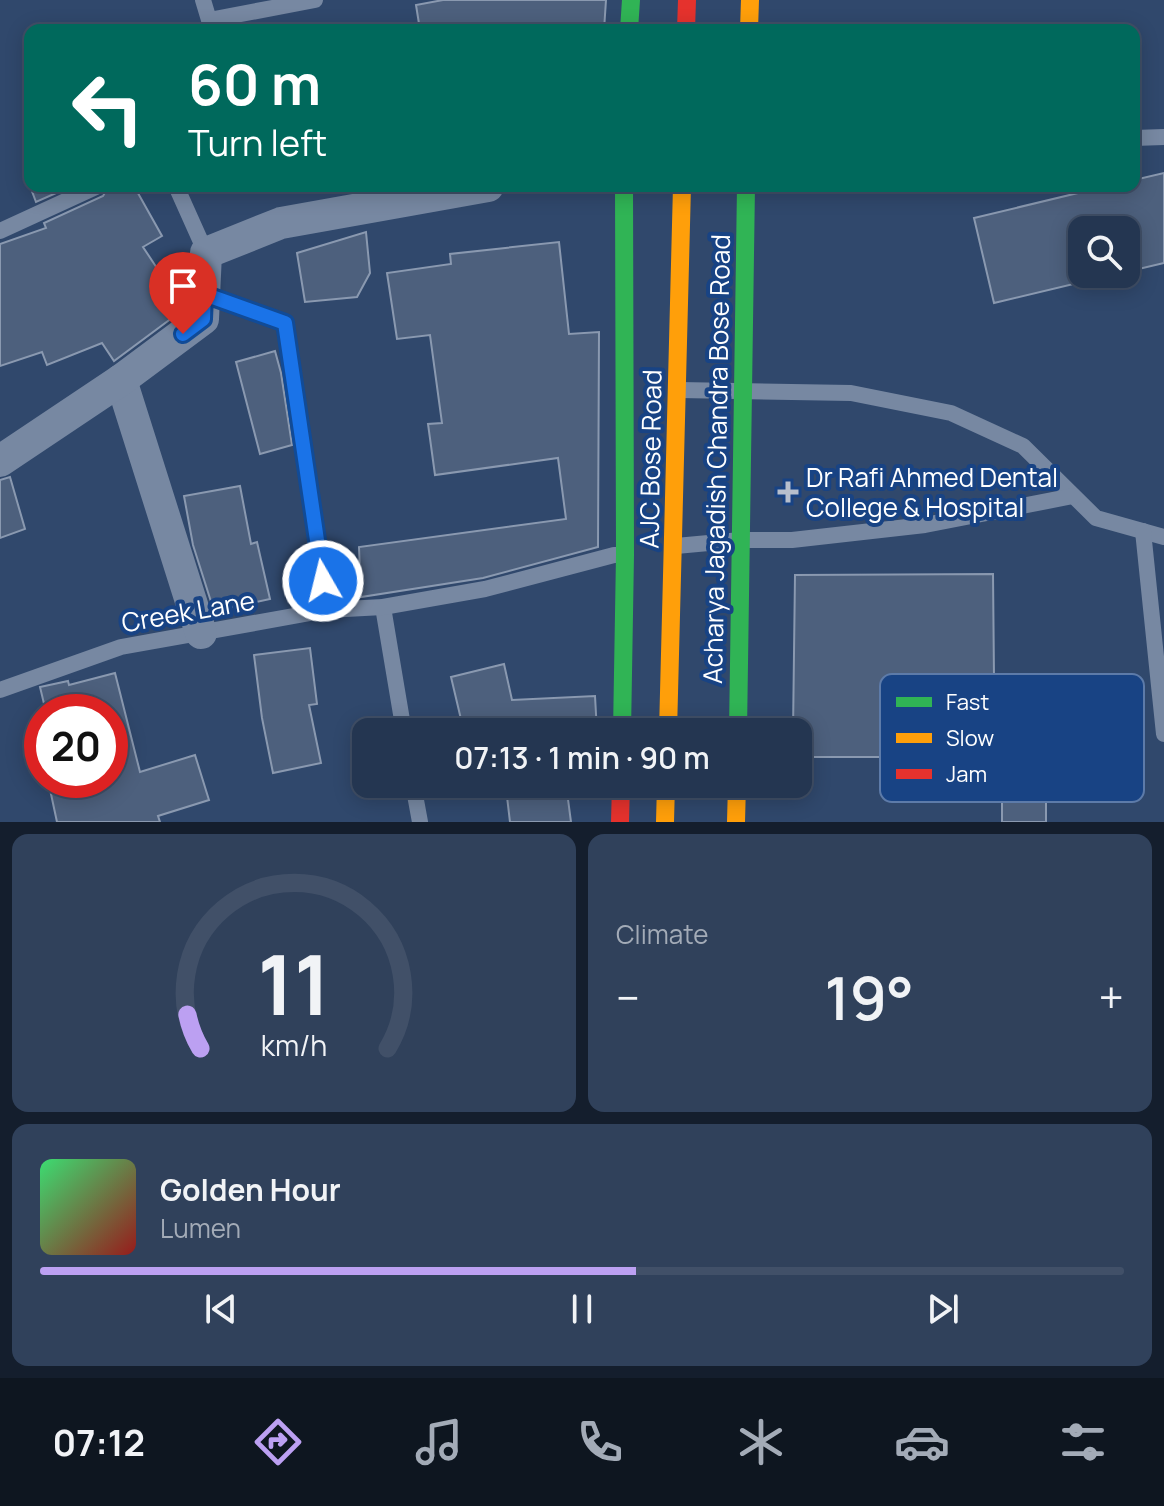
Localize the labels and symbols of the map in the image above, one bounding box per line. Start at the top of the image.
street label: Acharya Jagadish Chandra Bose Road [694,234,738,684]
pin [149,252,217,334]
street label: AJC Bose Road [630,369,670,549]
place label: Dr Rafi Ahmed Dental College & Hospital [806,459,1058,525]
marker: Dr Rafi Ahmed Dental College & Hospital [777,481,799,503]
position arrow [281,539,365,623]
street label: Creek Lane [119,582,257,640]
legend [880,674,1144,802]
text: Fast [946,687,989,717]
speed limit sign: 20 [24,694,128,798]
text: Slow [946,723,994,753]
text: Jam [946,759,987,789]

